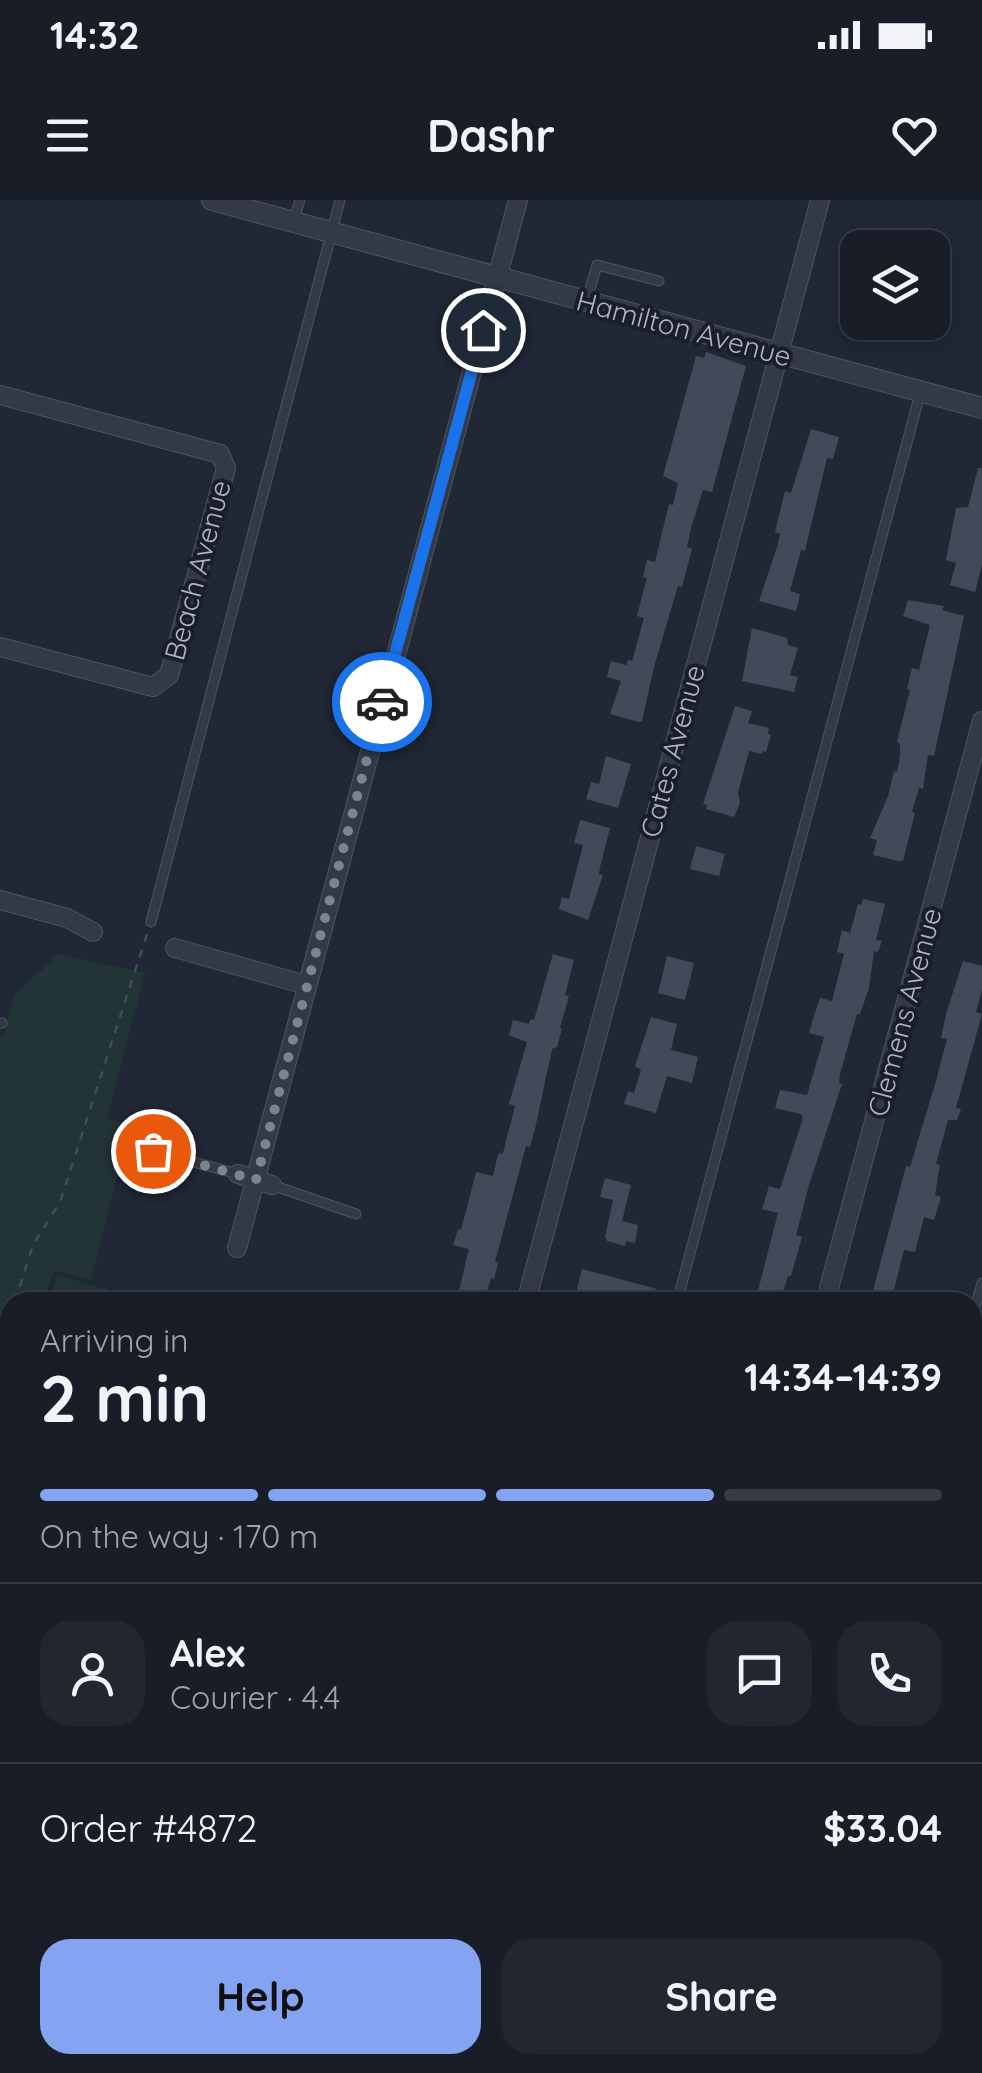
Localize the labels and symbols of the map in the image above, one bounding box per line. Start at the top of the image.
street label: Hamilton Avenue [573,283,795,373]
pin [441,288,526,373]
street label: Beach Avenue [156,476,238,664]
courier [332,652,432,752]
street label: Cates Avenue [632,661,712,841]
street label: Clemens Avenue [859,904,949,1120]
pin [111,1109,196,1194]

